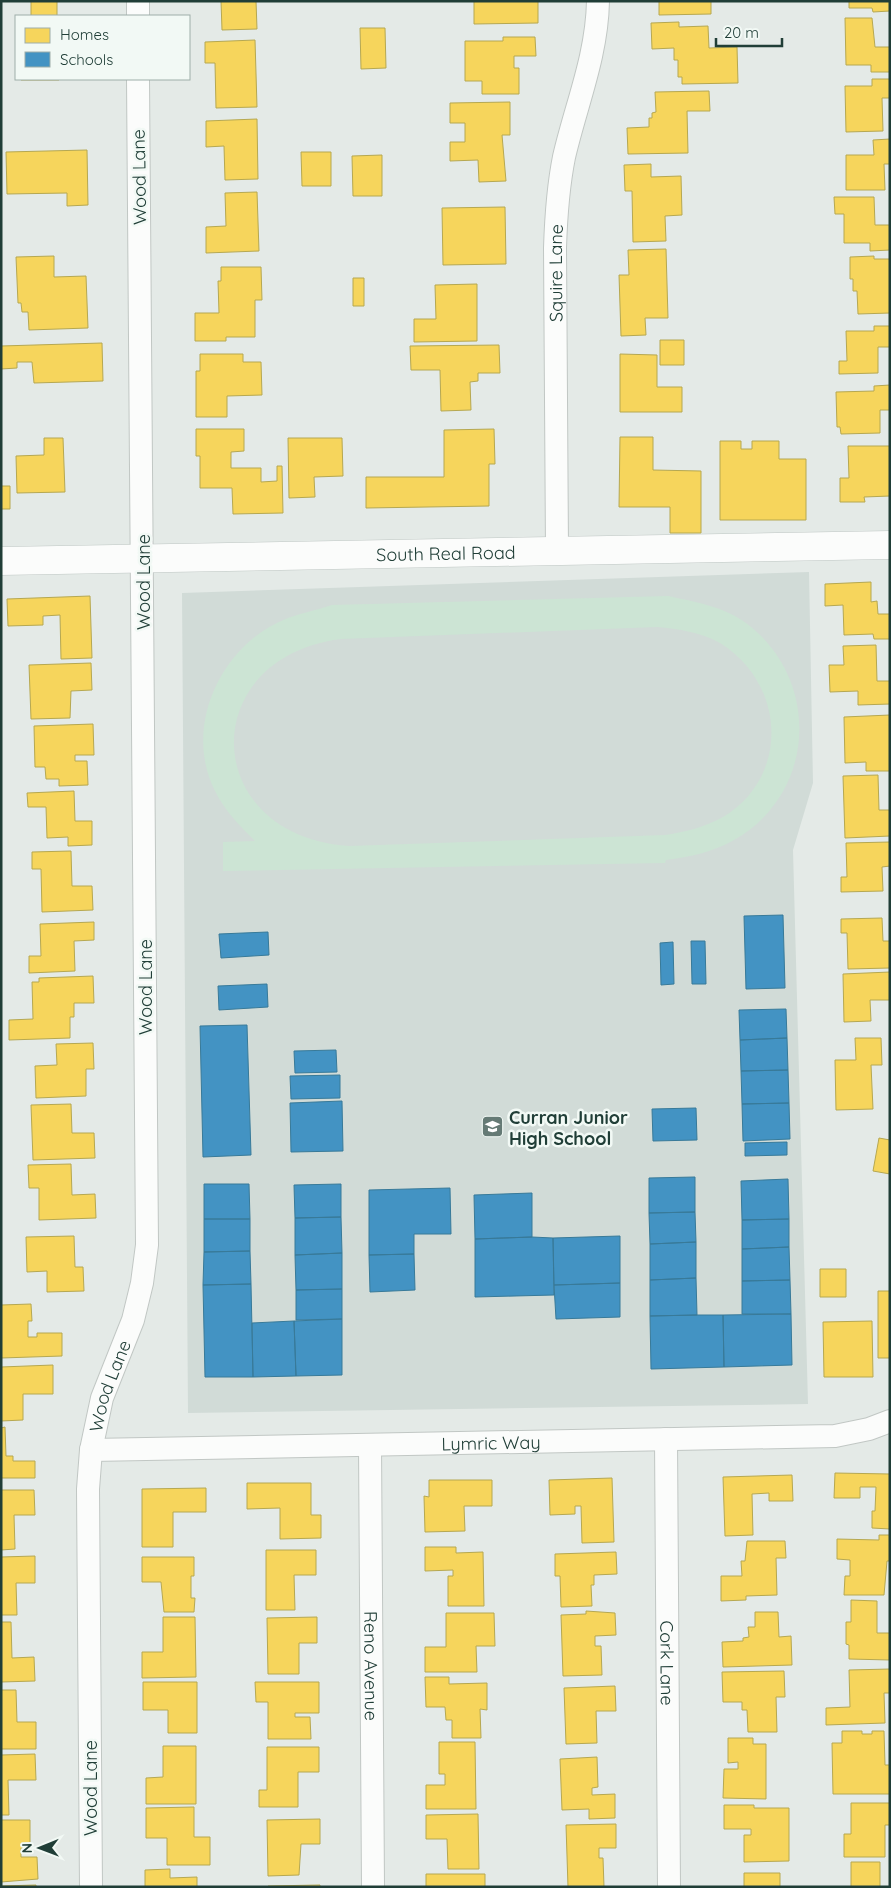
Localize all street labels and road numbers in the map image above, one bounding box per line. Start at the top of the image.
street label: Wood Lane [127,129,151,225]
street label: Squire Lane [543,223,568,322]
street label: Wood Lane [132,534,155,630]
street label: South Real Road [376,540,516,566]
street label: Wood Lane [134,939,157,1035]
street label: Wood Lane [84,1336,135,1434]
street label: Lymric Way [441,1430,541,1455]
street label: Reno Avenue [360,1611,383,1721]
street label: Cork Lane [656,1620,679,1706]
street label: Wood Lane [79,1740,102,1836]

